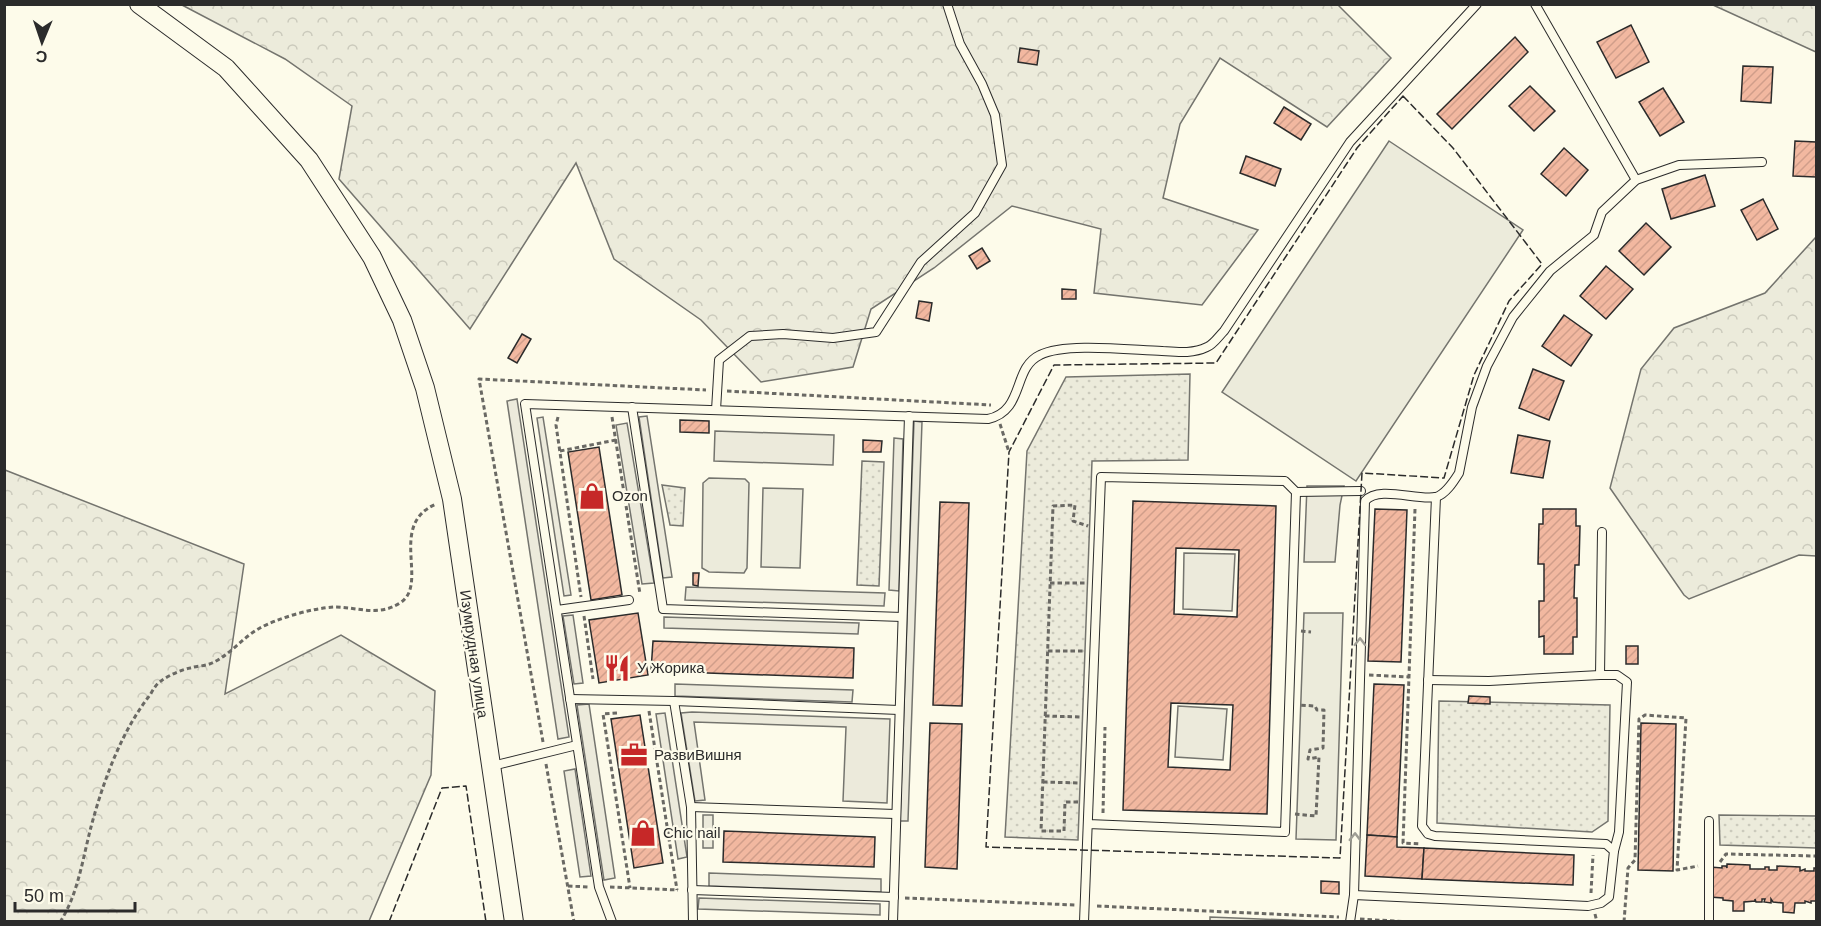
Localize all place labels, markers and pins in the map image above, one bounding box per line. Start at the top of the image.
shop icon: Ozon [577,481,607,511]
place label: Ozon [612,487,648,504]
restaurant icon: У Жорика [602,653,632,683]
place label: У Жорика [637,659,705,676]
office icon: РазвиВишня [619,740,649,770]
place label: РазвиВишня [654,746,742,763]
shop icon: Chic nail [628,818,658,848]
place label: Chic nail [663,824,721,841]

